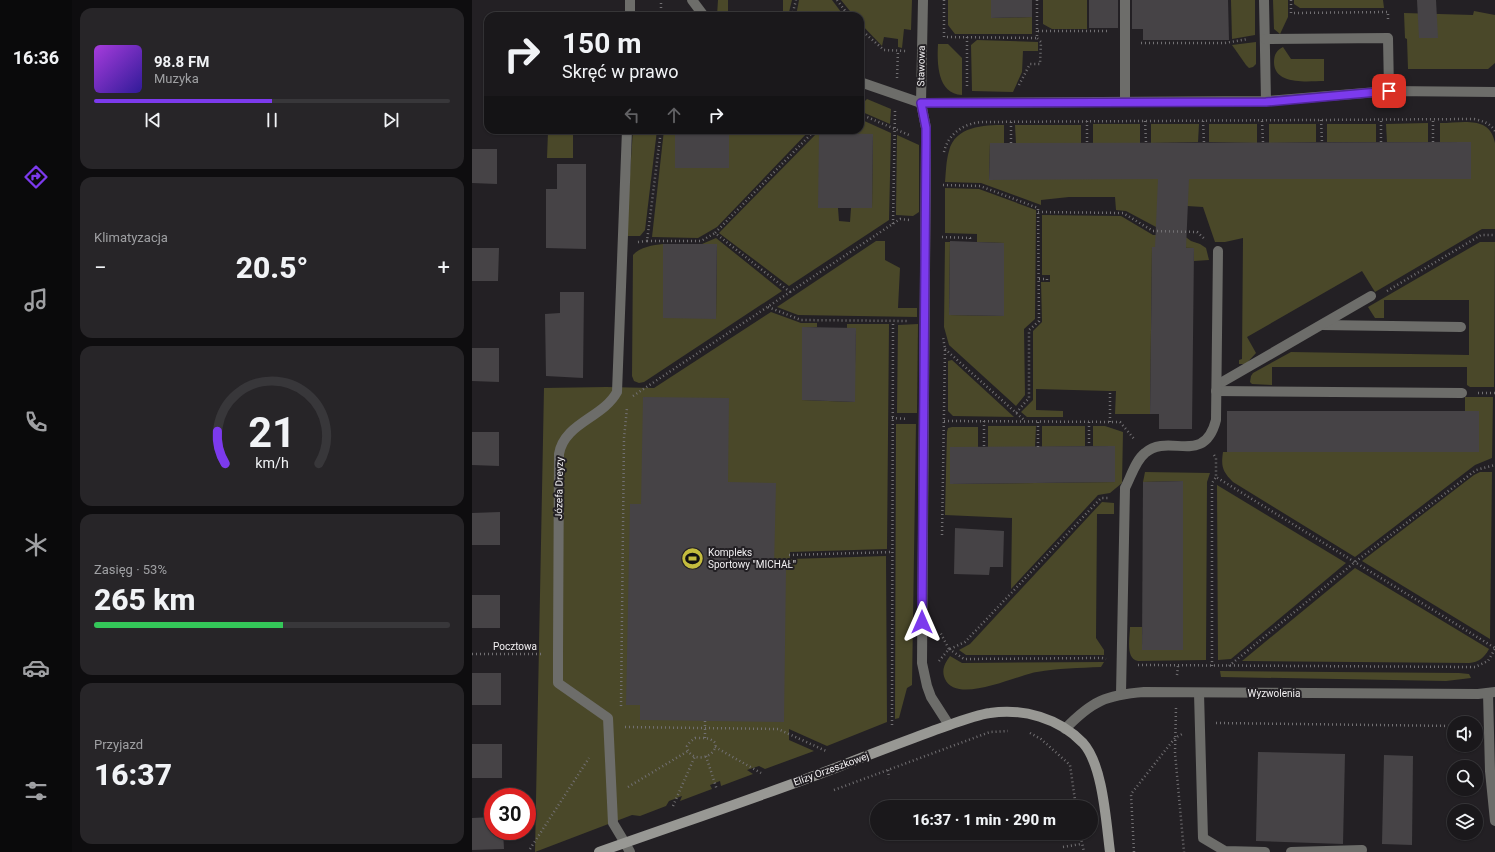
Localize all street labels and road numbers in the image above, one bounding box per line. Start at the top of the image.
street label: Stawowa [915,45,927,87]
street label: Józefa Dreyzy [553,457,565,519]
street label: Pocztowa [493,641,537,652]
street label: Wyzwolenia [1248,688,1300,699]
street label: Elizy Orzeszkowej [792,750,870,788]

